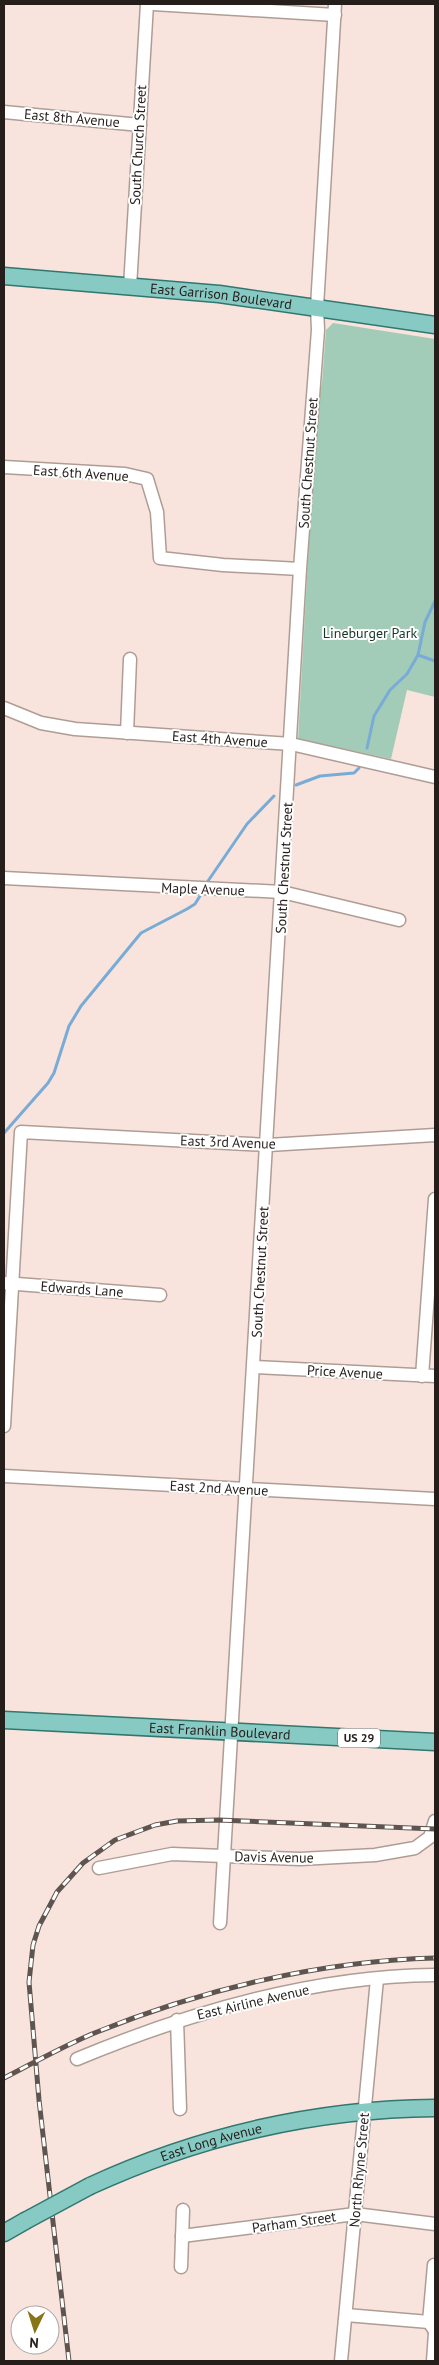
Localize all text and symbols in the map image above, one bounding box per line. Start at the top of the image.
street label: South Church Street [126,84,150,205]
street label: East 8th Avenue [23,105,121,131]
street label: East Garrison Boulevard [149,279,293,313]
street label: South Chestnut Street [294,397,322,529]
street label: East 6th Avenue [33,461,129,485]
park label: Lineburger Park [323,624,418,642]
street label: East 4th Avenue [172,727,268,751]
street label: South Chestnut Street [272,802,296,934]
street label: Maple Avenue [161,879,245,899]
street label: East 3rd Avenue [180,1131,276,1153]
street label: South Chestnut Street [248,1206,272,1338]
street label: Edwards Lane [40,1277,124,1301]
street label: Price Avenue [307,1361,383,1383]
street label: East 2nd Avenue [169,1476,269,1500]
street label: East Franklin Boulevard [149,1718,291,1744]
road number: US 29 [338,1729,380,1748]
street label: Davis Avenue [234,1847,314,1867]
street label: East Airline Avenue [195,1980,311,2024]
street label: North Rhyne Street [345,2112,373,2228]
street label: East Long Avenue [158,2119,264,2166]
street label: Parham Street [251,2207,337,2237]
north arrow [10,2305,60,2355]
text: N [29,2334,39,2352]

